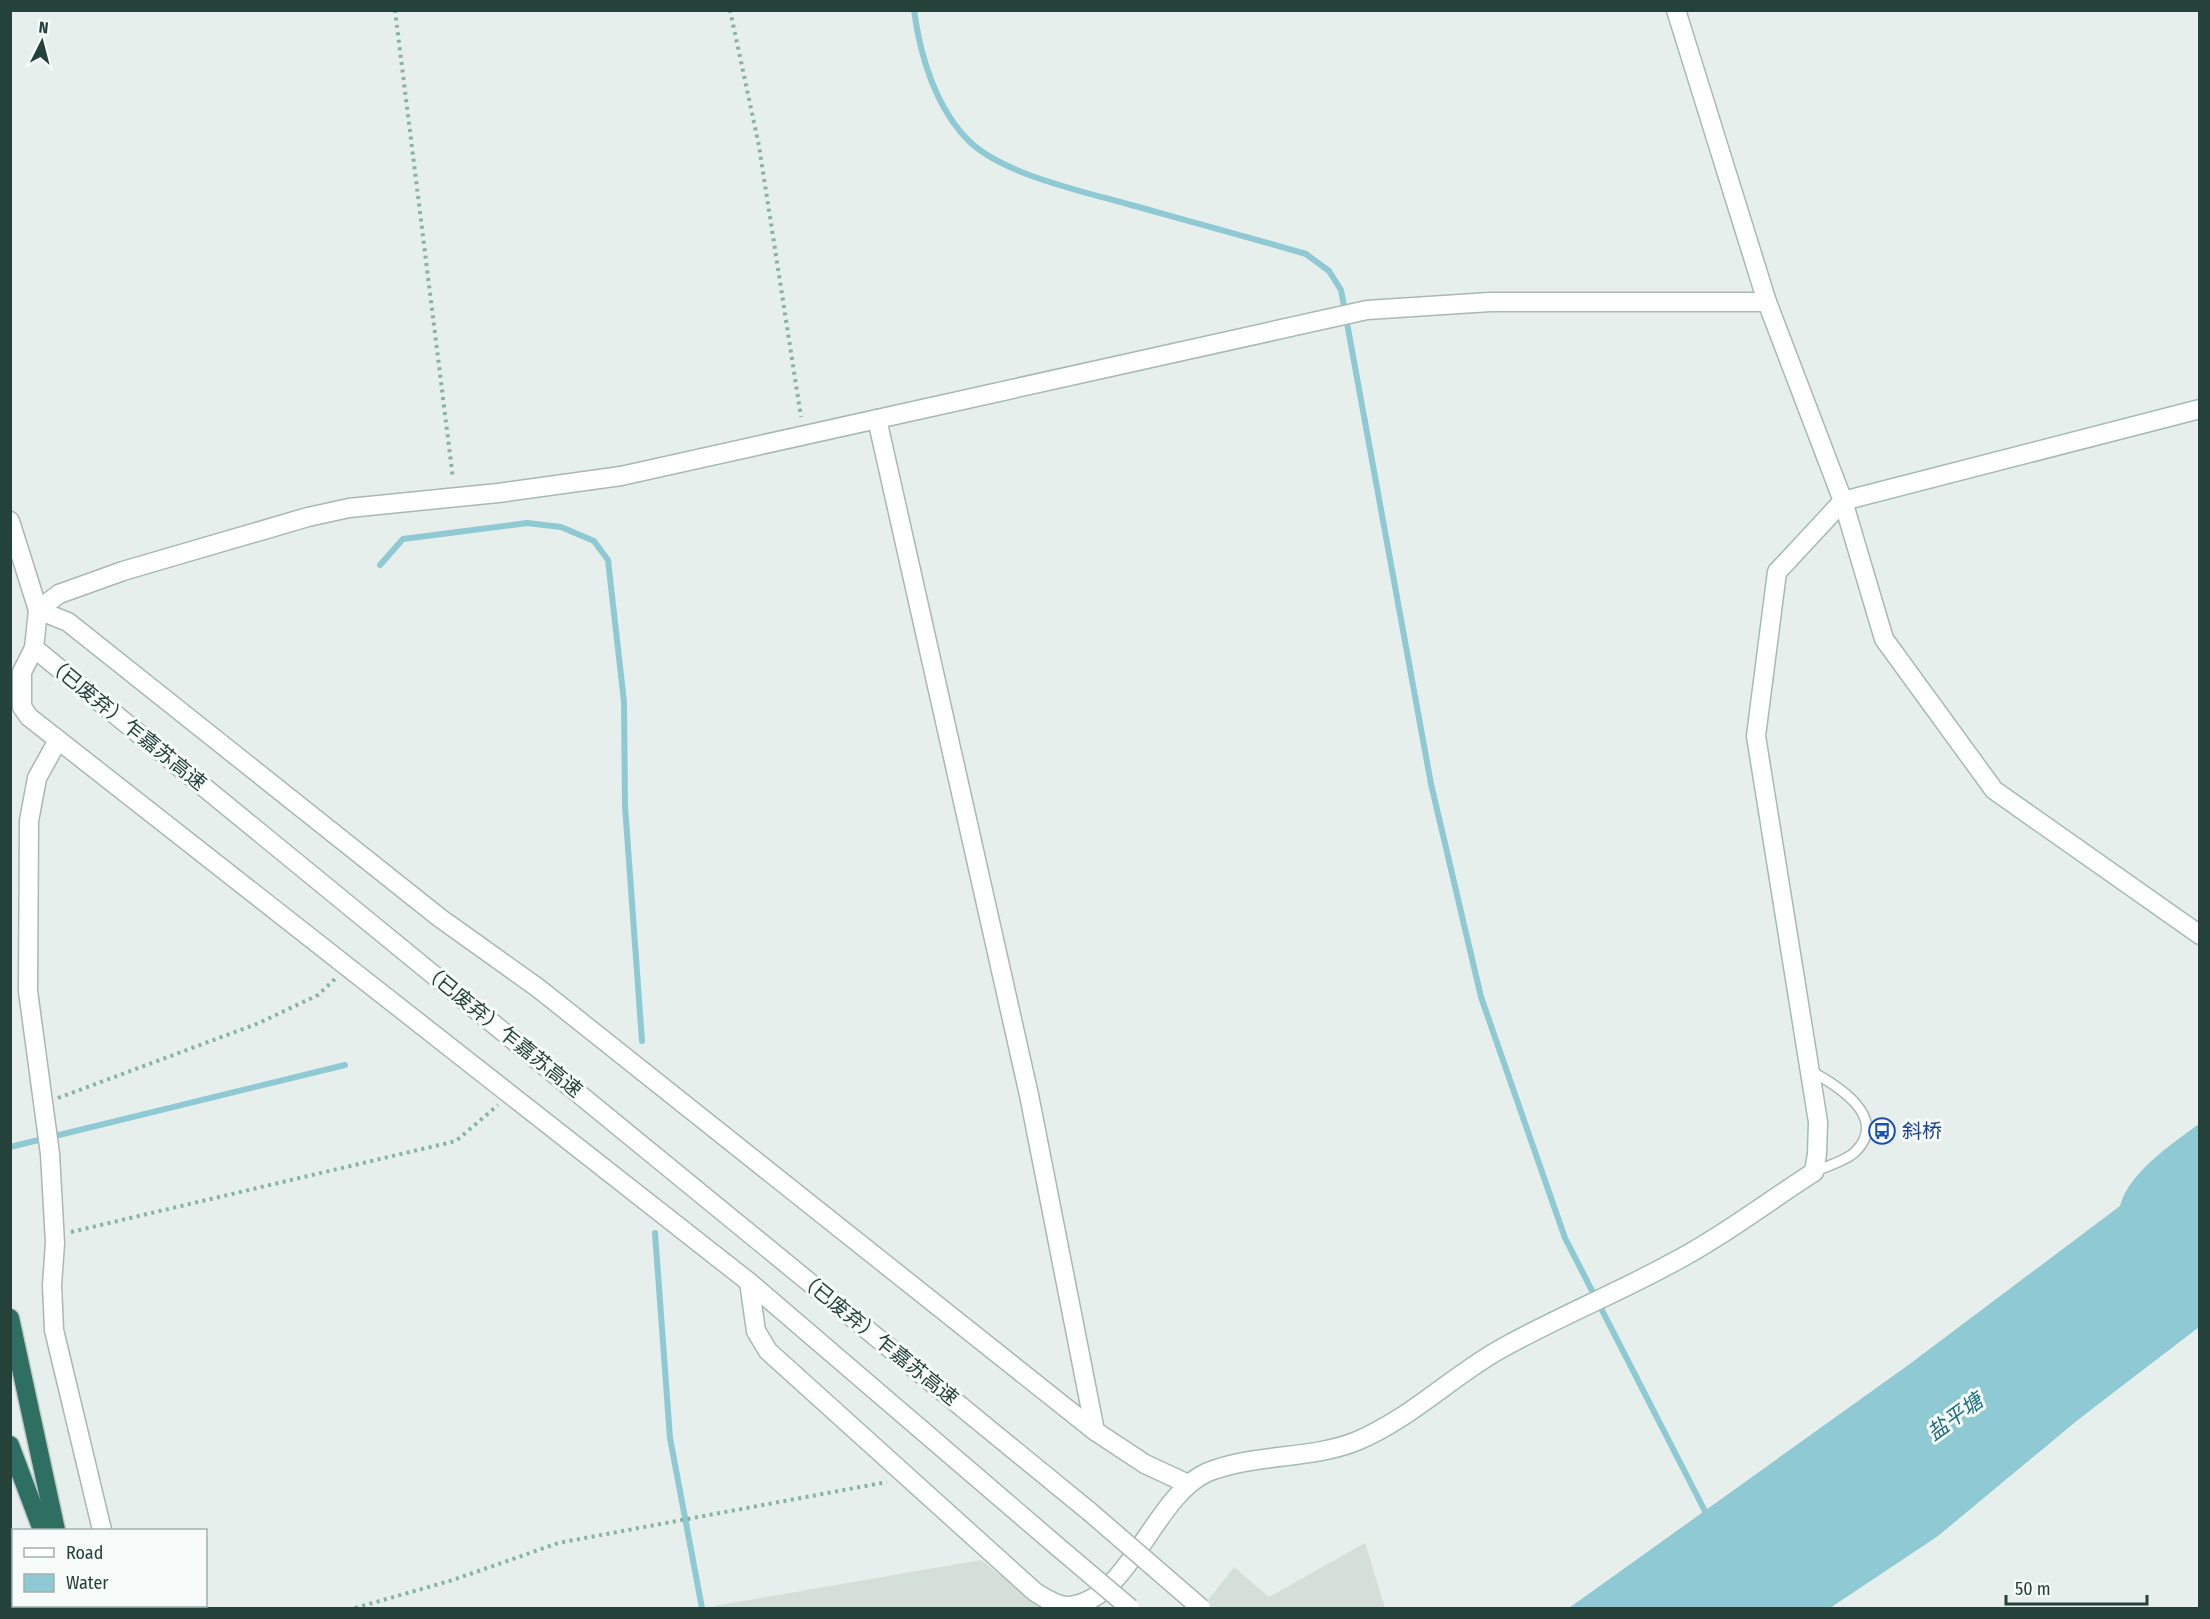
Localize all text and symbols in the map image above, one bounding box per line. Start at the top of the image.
north arrow [12,12,72,72]
text: N [38,18,49,38]
street label: （已废弃）乍嘉苏高速 [41,651,211,795]
street label: （已废弃）乍嘉苏高速 [417,958,587,1102]
bus stop icon: 斜桥 [1867,1116,1897,1146]
place label: 斜桥 [1902,1119,1942,1143]
street label: （已废弃）乍嘉苏高速 [793,1266,963,1410]
water label: 盐平塘 [1922,1386,1991,1446]
legend [12,1529,207,1607]
text: Road [66,1542,103,1564]
scale bar [2006,1568,2147,1606]
text: Water [66,1572,109,1594]
text: 50 m [2015,1578,2051,1600]

